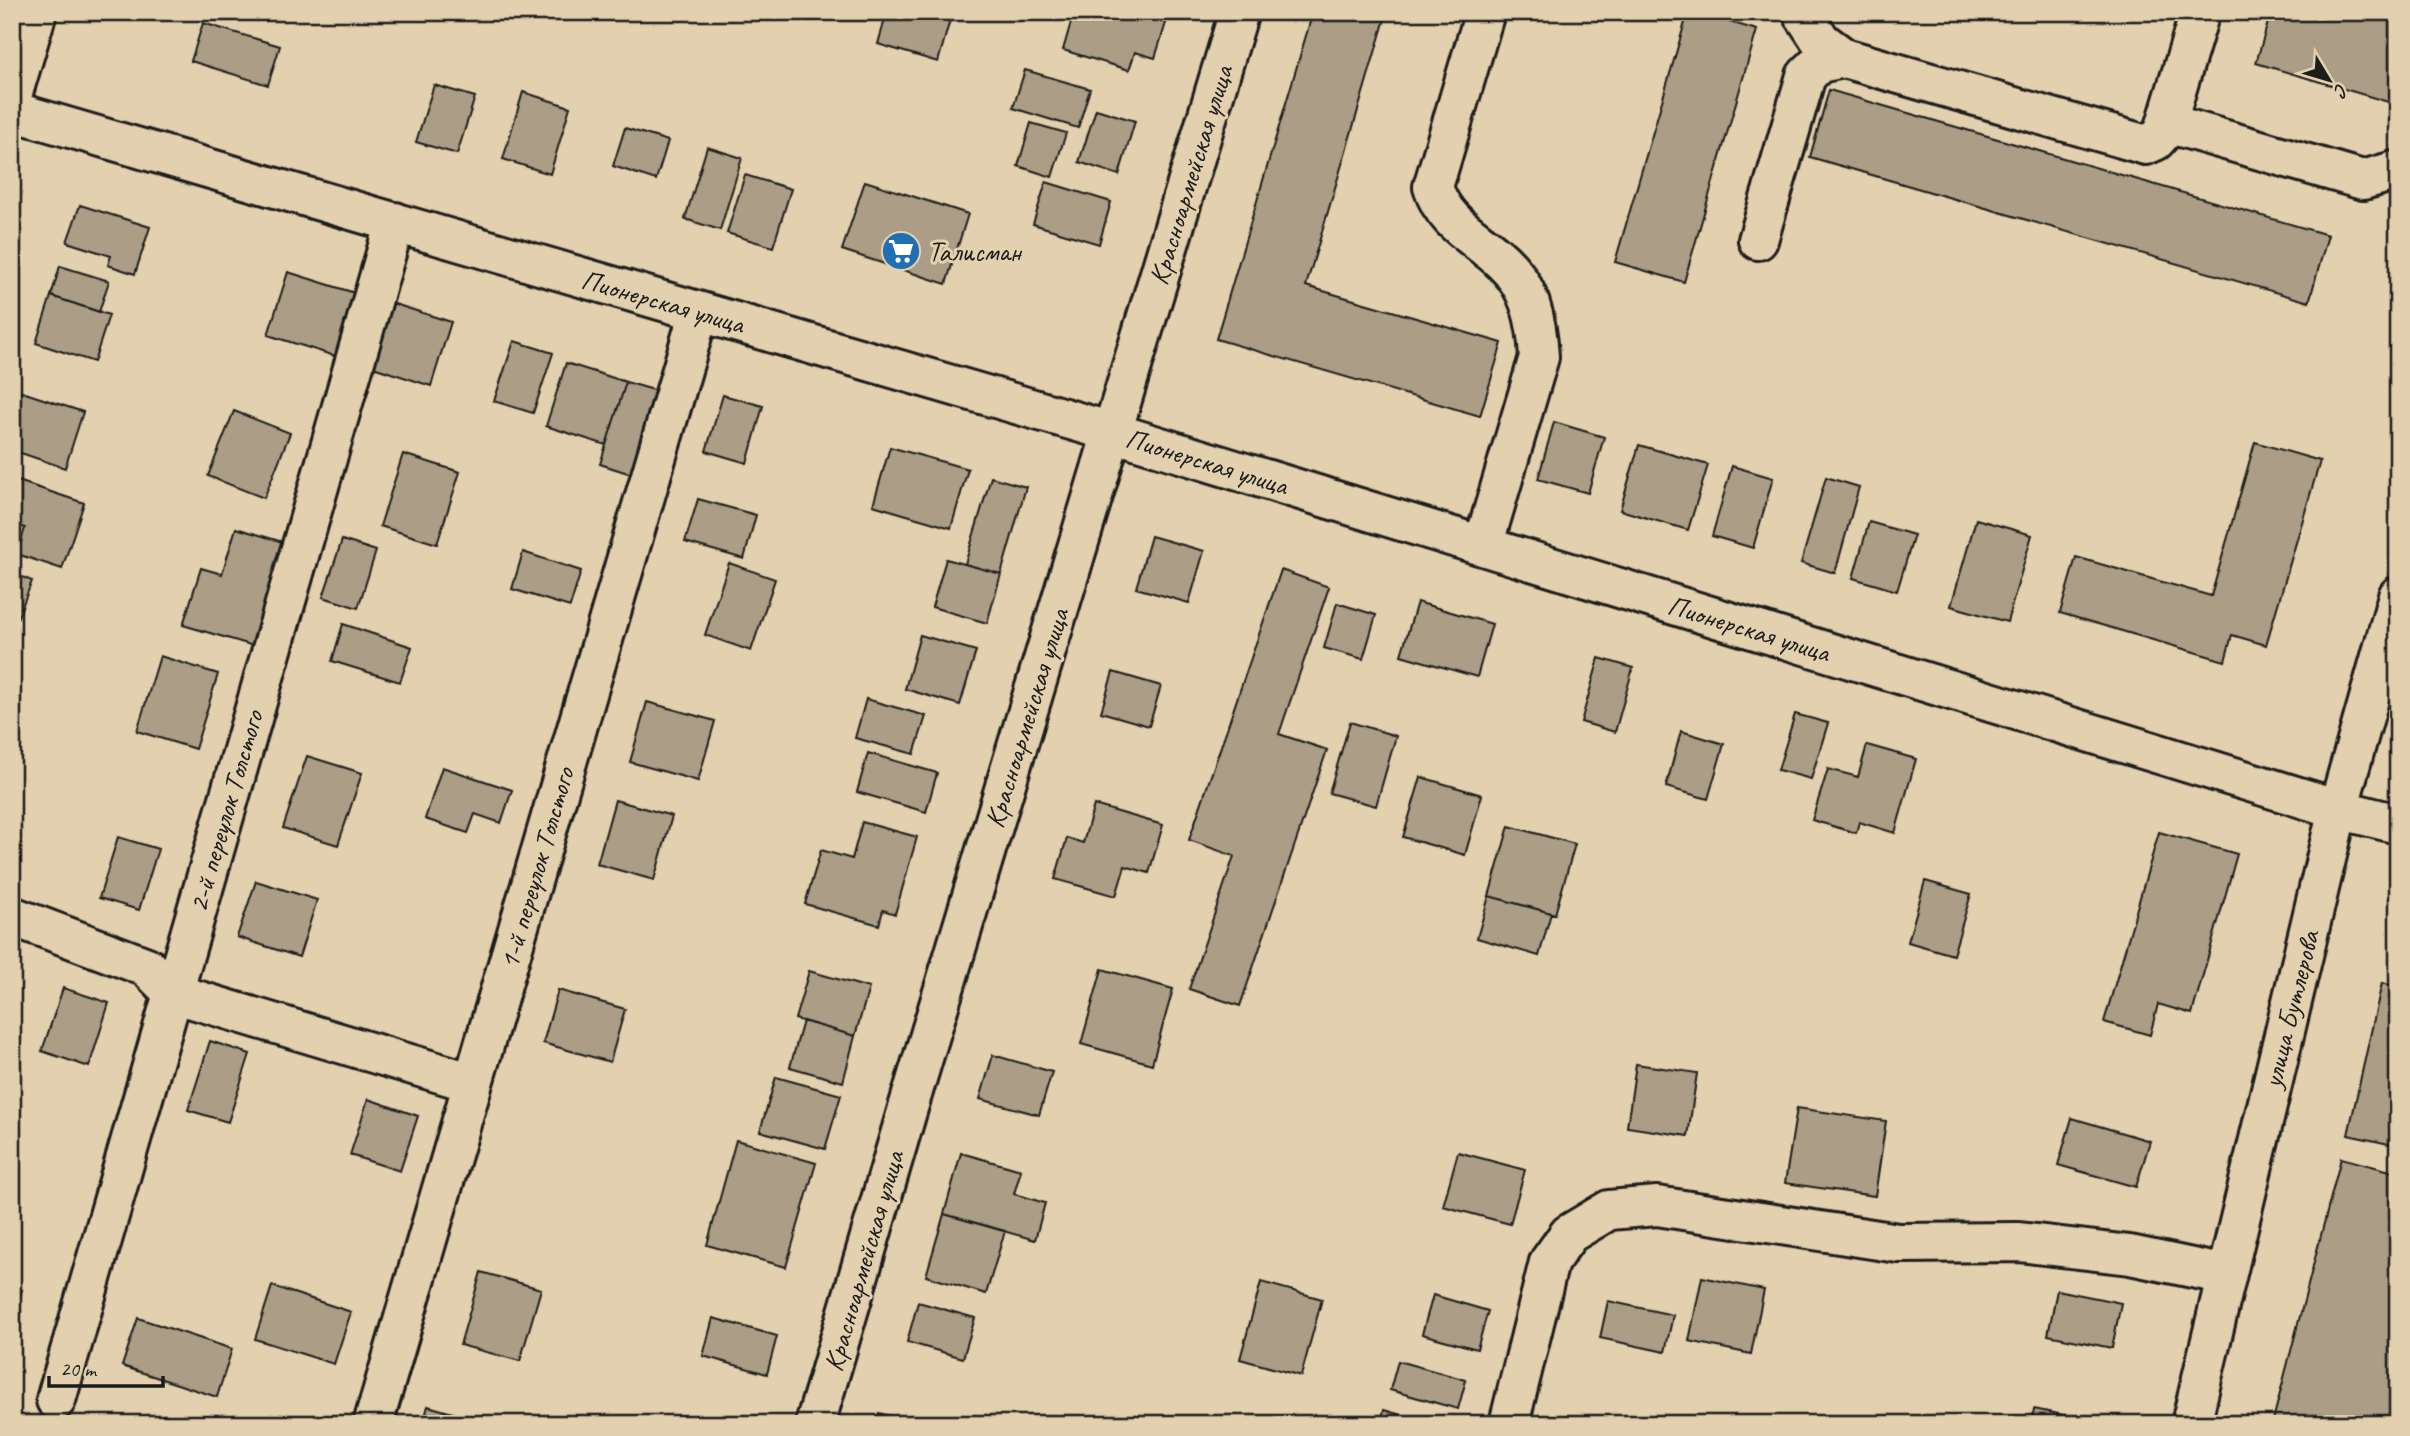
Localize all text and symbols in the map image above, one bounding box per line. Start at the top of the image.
north arrow [2294,46,2364,116]
street label: Красноармейская улица [1141,60,1241,289]
text: С [2328,79,2354,103]
supermarket icon: Талисман [880,230,922,272]
place label: Талисман [928,234,1023,269]
street label: Пионерская улица [578,262,750,342]
street label: Пионерская улица [1122,420,1294,503]
street label: Пионерская улица [1664,587,1836,670]
street label: Красноармейская улица [977,603,1077,832]
street label: 2-й переулок Толстого [180,705,271,916]
street label: 1-й переулок Толстого [491,762,582,973]
street label: улица Бутлерова [2254,925,2327,1093]
street label: Красноармейская улица [815,1145,912,1375]
scale bar [49,1345,163,1389]
text: 20 m [60,1356,98,1382]

